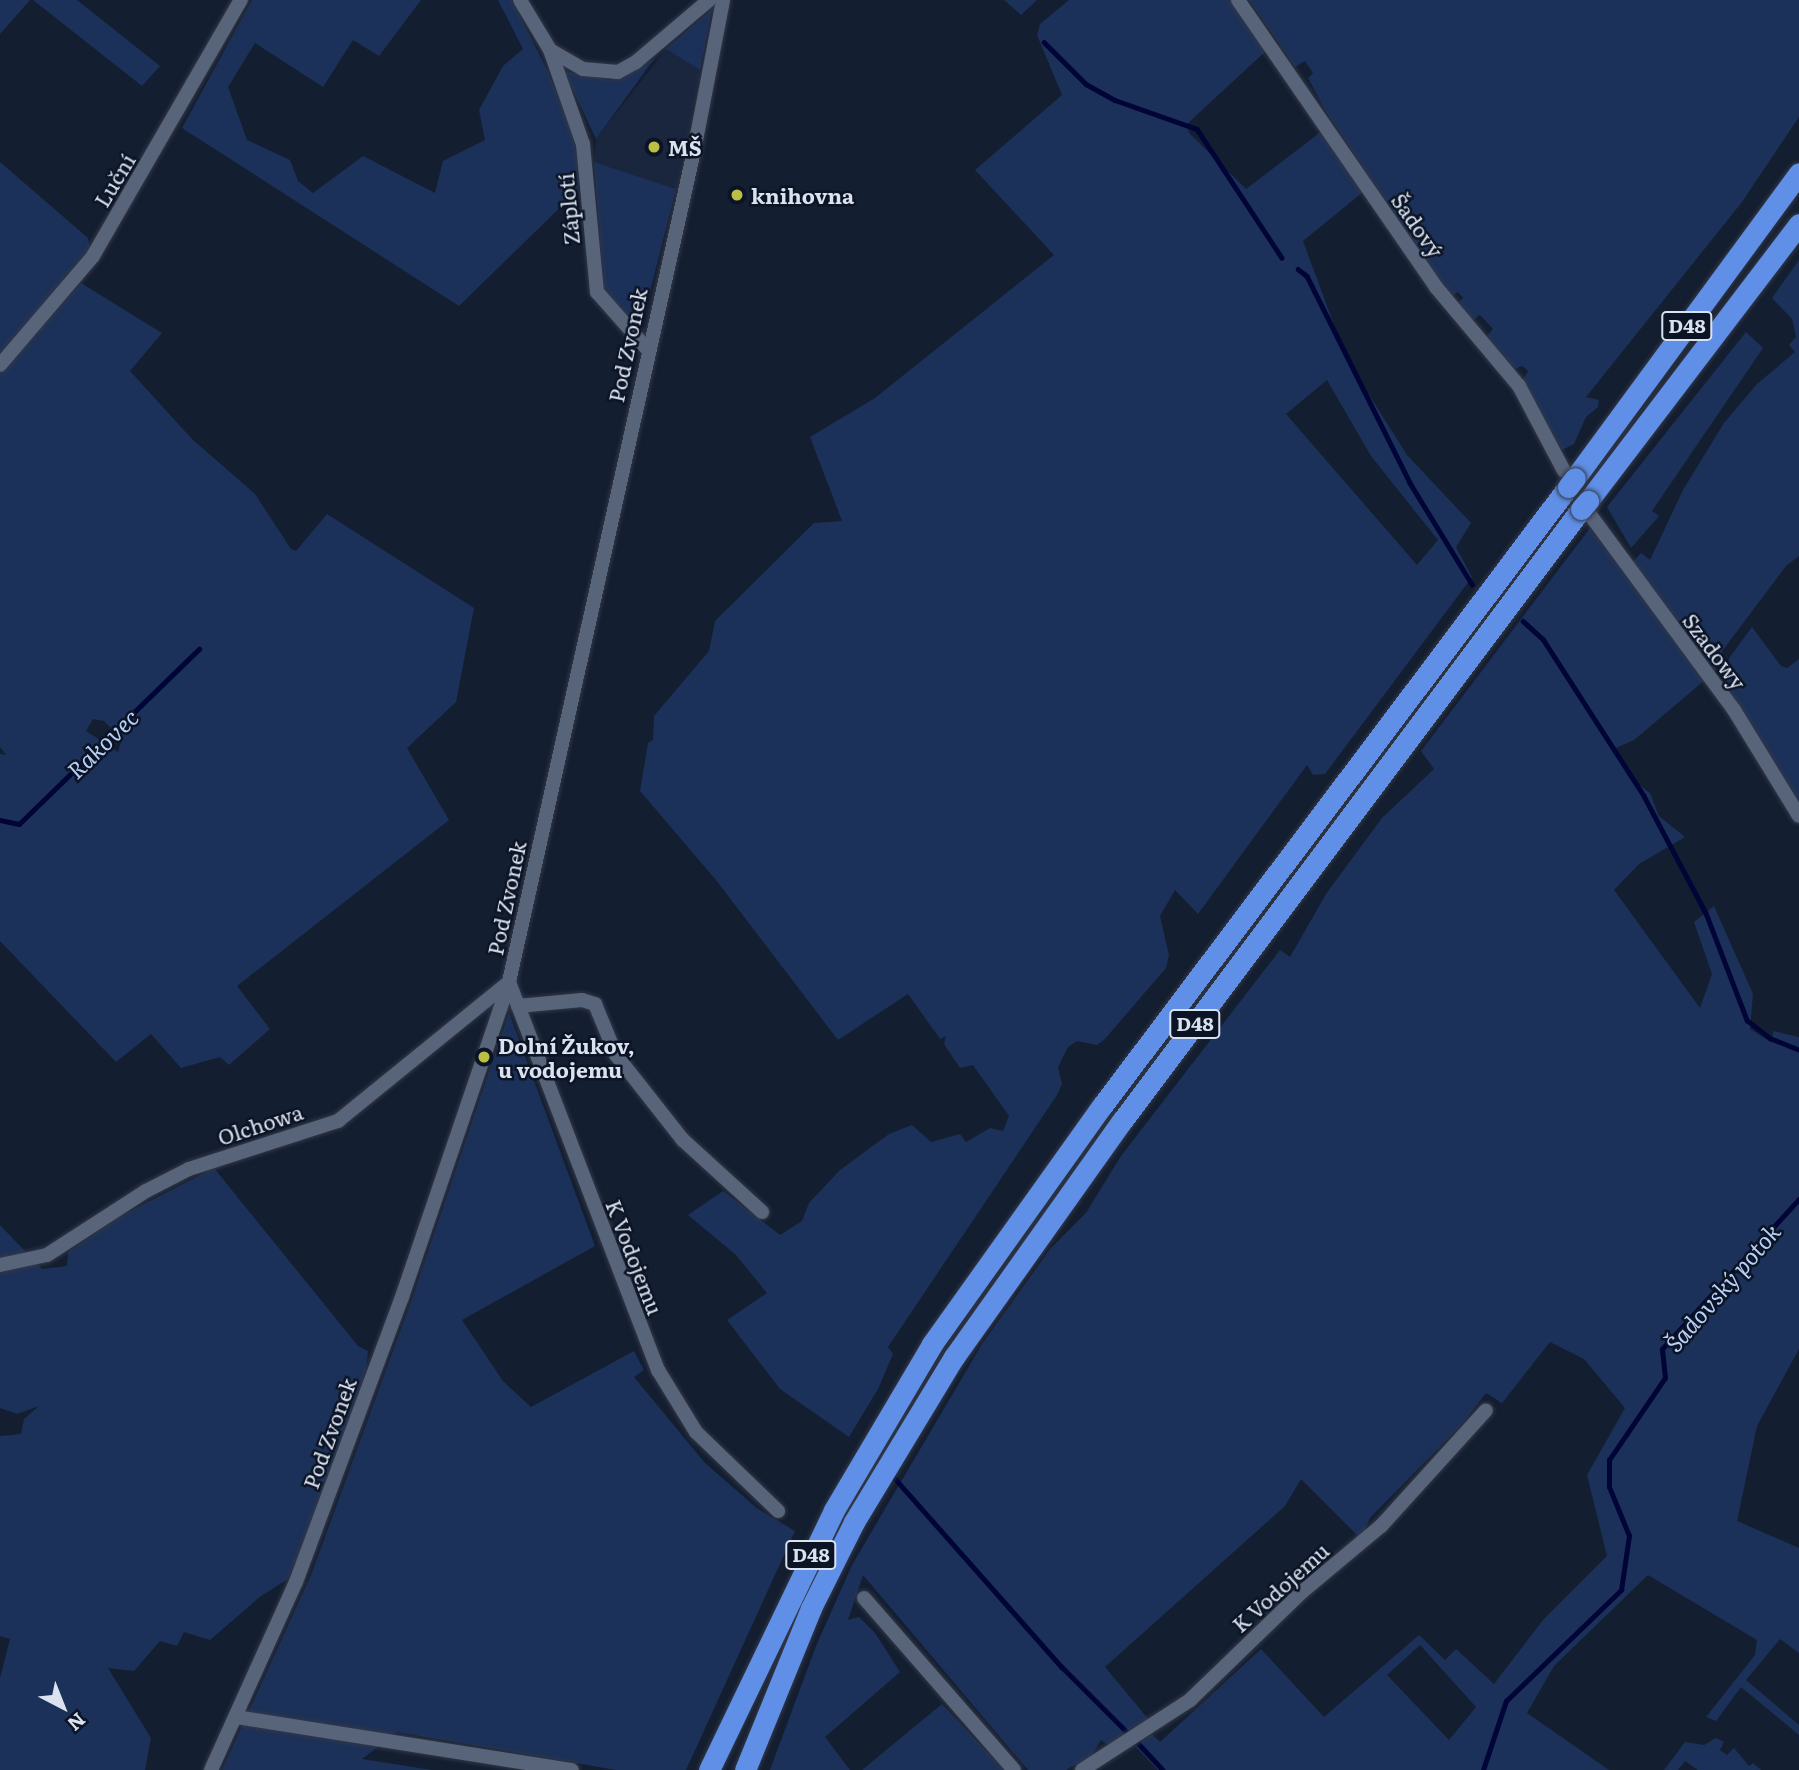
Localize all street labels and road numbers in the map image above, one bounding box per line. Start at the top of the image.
street label: Luční [88,149,140,211]
street label: Záplotí [552,172,584,246]
street label: Šadový [1387,188,1449,262]
street label: Pod Zvonek [603,286,651,404]
road number: D48 [1661,310,1713,342]
street label: Szadowy [1678,608,1752,694]
street label: Pod Zvonek [482,839,530,957]
road number: D48 [1169,1008,1221,1040]
street label: Olchowa [214,1098,306,1150]
street label: K Vodojemu [602,1196,668,1318]
street label: Pod Zvonek [297,1374,361,1492]
street label: K Vodojemu [1227,1537,1333,1637]
road number: D48 [785,1540,837,1570]

